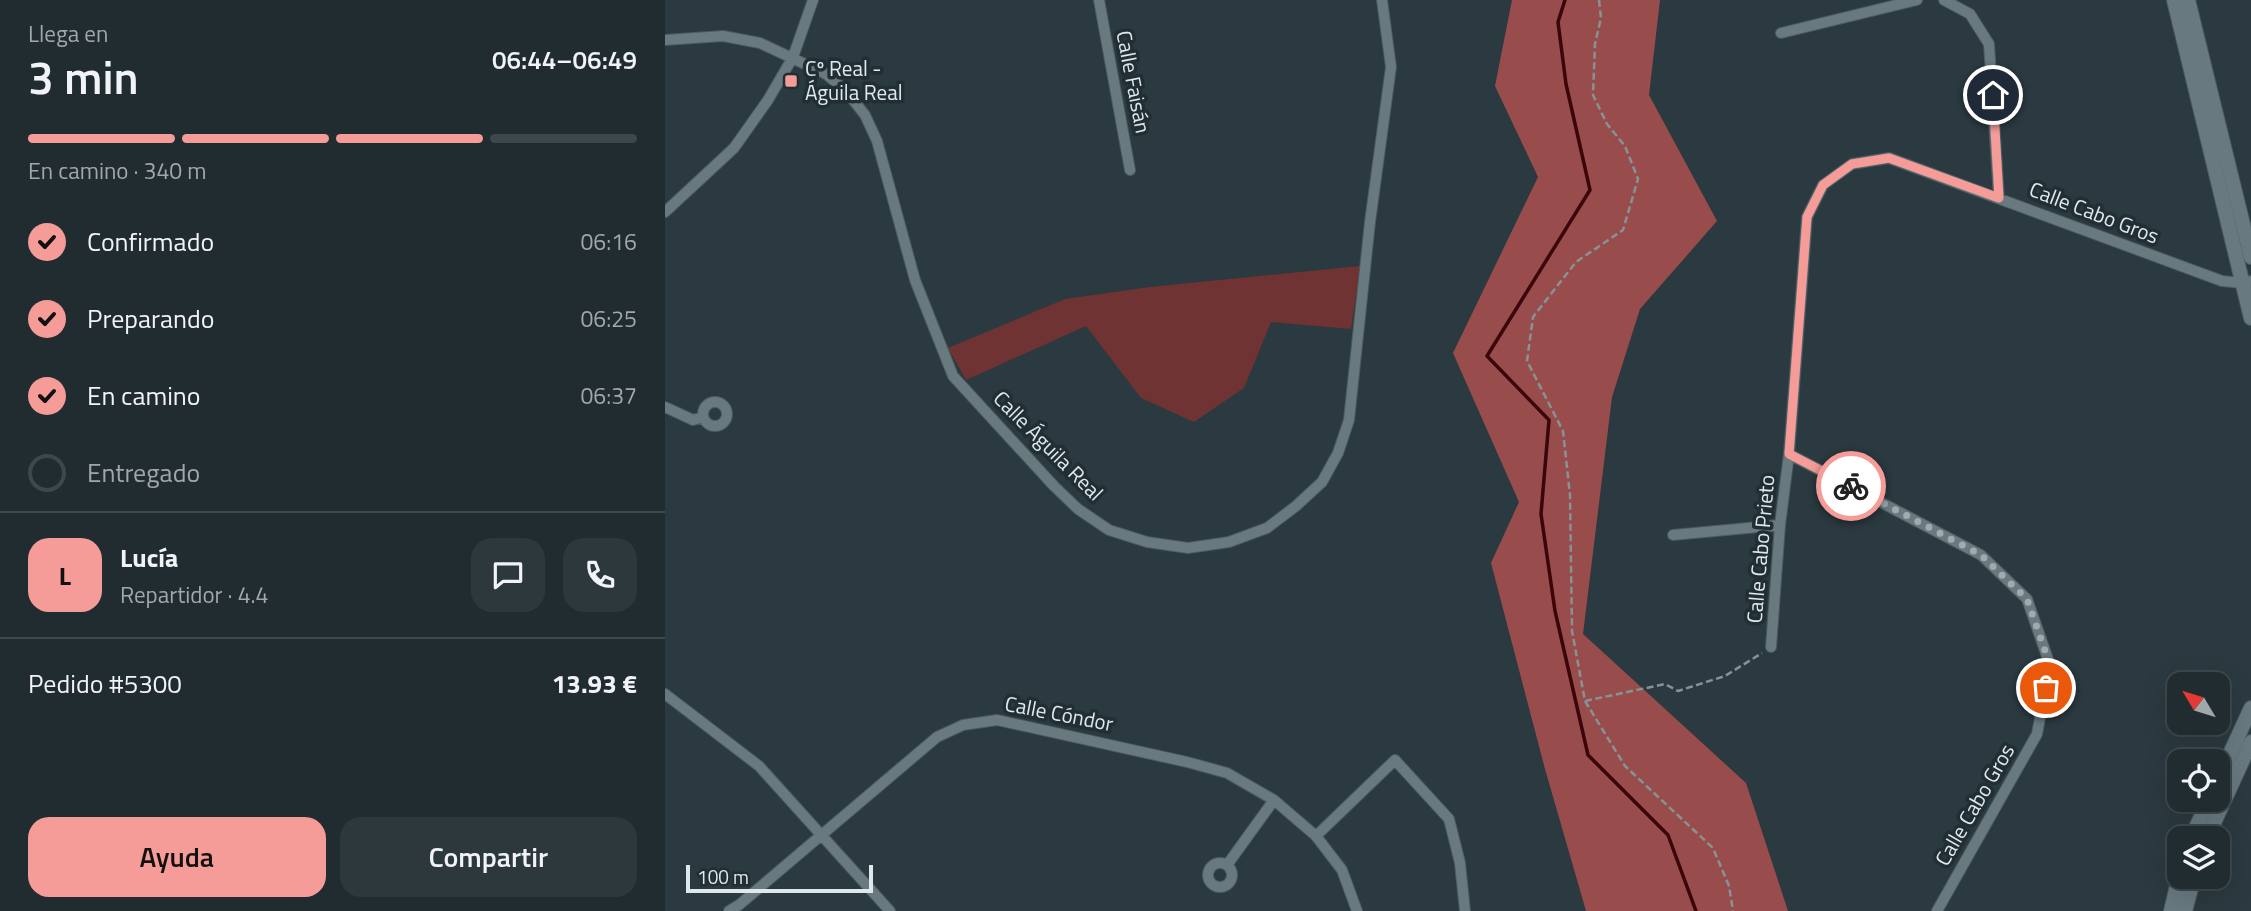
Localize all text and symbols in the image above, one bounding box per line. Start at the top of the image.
text: Llega en [28,16,108,51]
street label: Calle Faisán [1108,28,1160,136]
text: 06:44–06:49 [492,40,637,79]
text: 3 min [28,42,139,112]
place label: Cº Real - Águila Real [805,52,903,108]
pin [1963,65,2023,125]
marker: Cº Real - Águila Real [783,73,799,89]
icon: home [1974,76,2012,114]
text: En camino · 340 m [28,153,206,188]
street label: Calle Cabo Gros [2025,173,2164,251]
text: Confirmado [87,222,214,261]
icon: check [28,223,66,261]
text: 06:16 [580,224,637,259]
text: Preparando [87,299,214,338]
icon: check [28,300,66,338]
text: 06:25 [580,301,637,336]
text: En camino [87,376,201,415]
icon: check [28,377,66,415]
text: 06:37 [580,378,637,413]
street label: Calle Águila Real [986,383,1111,508]
courier [1816,451,1886,521]
text: Entregado [87,453,200,492]
icon: bike [1832,467,1870,505]
street label: Calle Cabo Prieto [1738,473,1782,624]
text: Lucía [120,538,178,577]
button: chat [471,538,545,612]
button: phone [563,538,637,612]
text: L [59,556,71,595]
text: Repartidor · 4.4 [120,577,268,612]
pin [2016,658,2076,718]
text: Pedido #5300 [28,664,182,703]
text: 13.93 € [552,664,637,703]
icon: bag [2027,669,2065,707]
north arrow [2167,672,2229,735]
map controls [2167,672,2230,889]
street label: Calle Cóndor [1002,687,1116,739]
street label: Calle Cabo Gros [1926,737,2022,872]
button: locate [2167,749,2230,812]
button: Ayuda [28,817,326,897]
button: Compartir [340,817,637,897]
button: layers [2167,826,2230,889]
scale bar [686,862,873,894]
text: 100 m [697,862,749,891]

